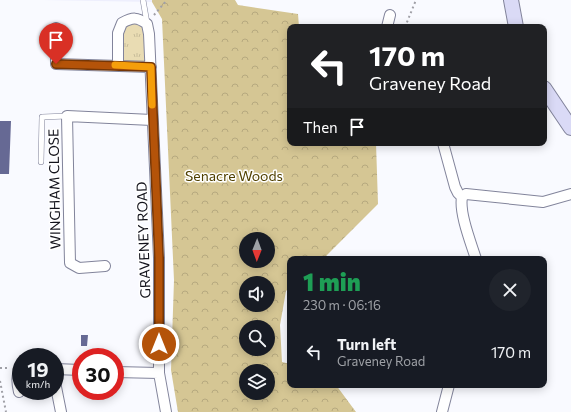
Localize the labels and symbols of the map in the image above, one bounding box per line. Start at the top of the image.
pin [39,23,73,64]
street label: WINGHAM CLOSE [44,129,64,249]
park label: Senacre Woods [185,167,283,184]
street label: GRAVENEY ROAD [132,181,154,299]
north arrow [239,232,275,268]
position arrow [138,323,180,365]
speed limit sign: 30 [72,348,124,400]

